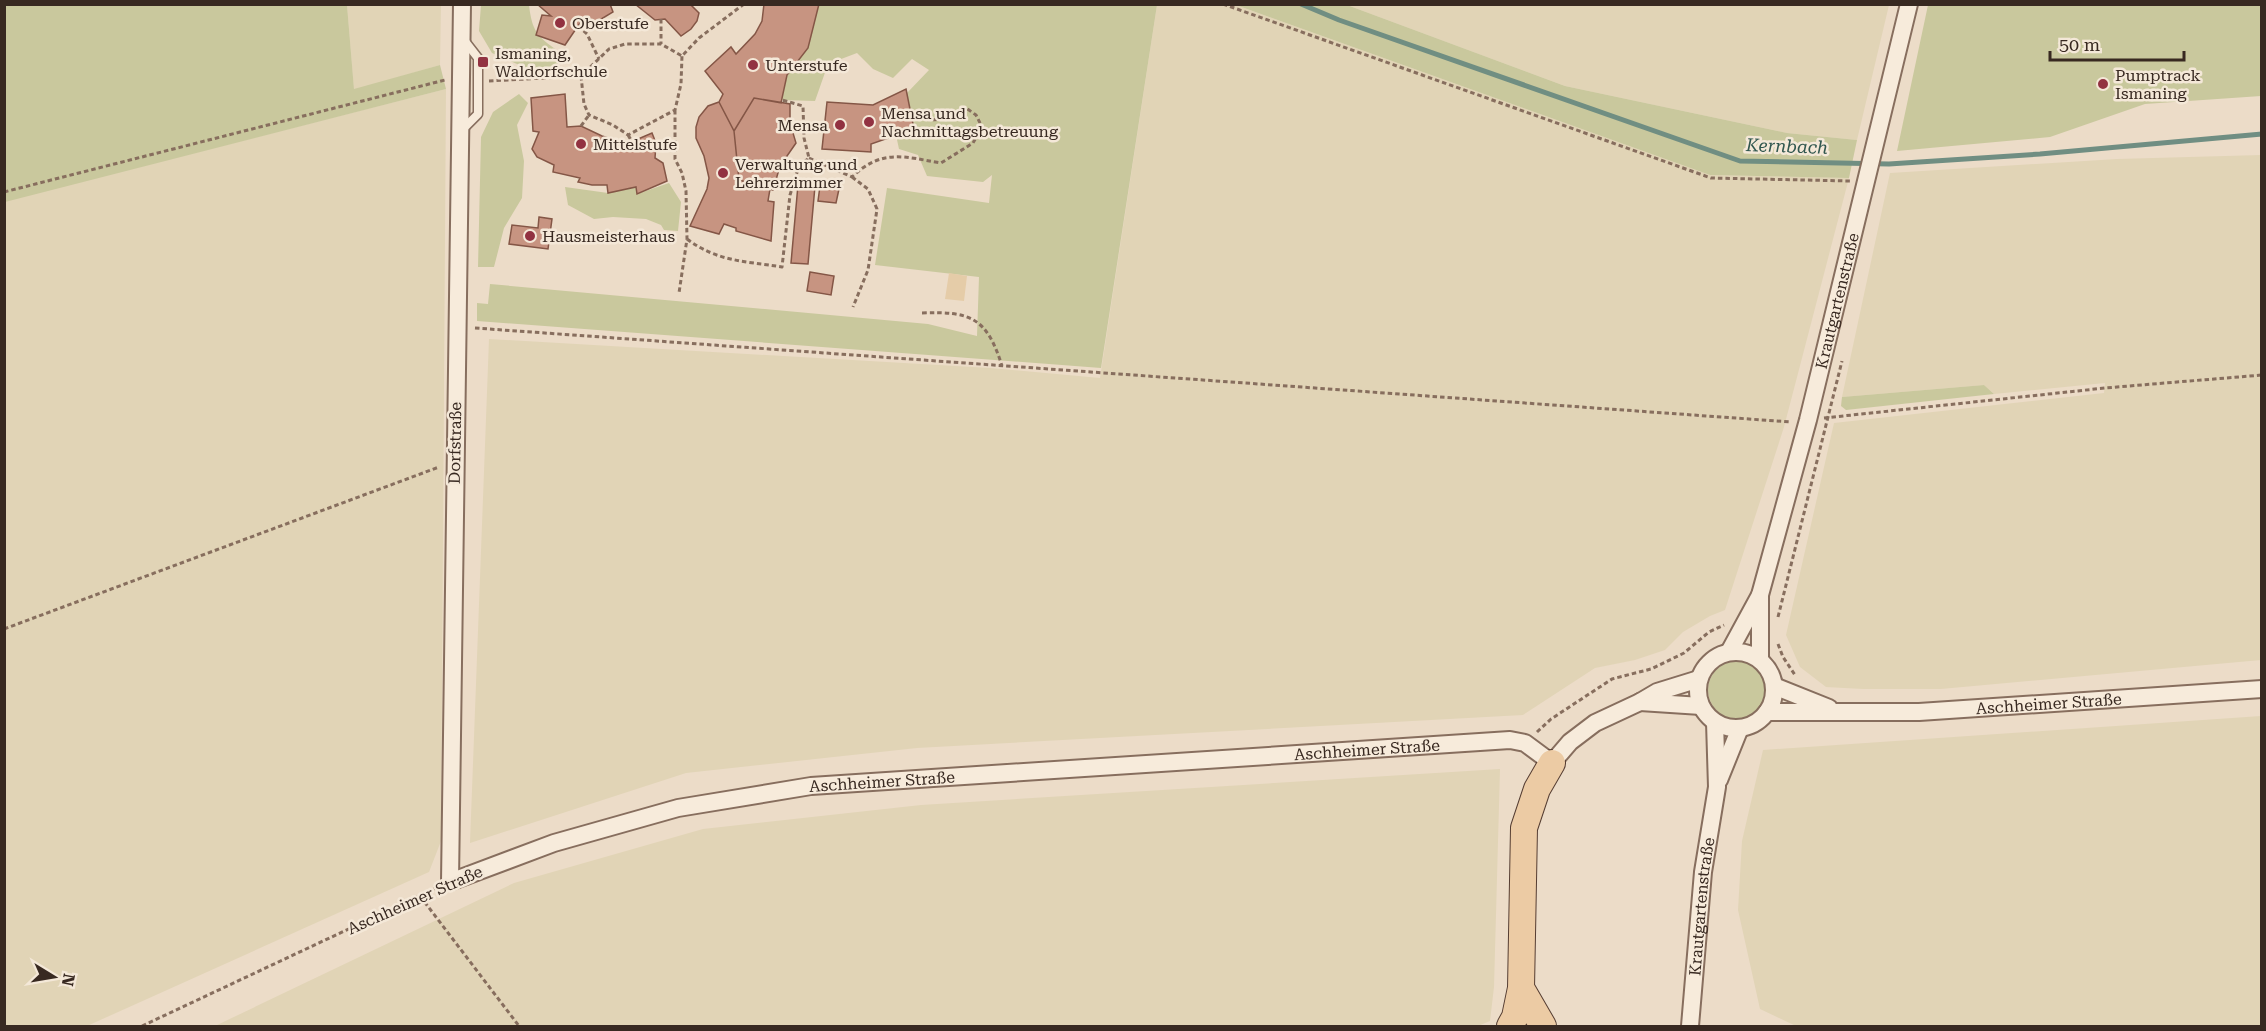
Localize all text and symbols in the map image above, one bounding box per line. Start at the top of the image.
place label: Oberstufe [572,14,649,33]
marker: Oberstufe [553,16,567,30]
scale bar [2050,24,2184,62]
text: 50 m [2059,34,2100,55]
place label: Ismaning, Waldorfschule [495,44,608,81]
marker: Ismaning, Waldorfschule [476,55,490,69]
place label: Unterstufe [765,56,848,75]
marker: Unterstufe [746,58,760,72]
place label: Pumptrack Ismaning [2115,66,2201,103]
marker: Pumptrack Ismaning [2096,77,2110,91]
place label: Mensa und Nachmittagsbetreuung [881,104,1059,141]
marker: Mensa und Nachmittagsbetreuung [862,115,876,129]
place label: Mensa [778,116,828,135]
marker: Mensa [833,118,847,132]
water label: Kernbach [1745,134,1828,158]
place label: Mittelstufe [593,135,678,154]
marker: Mittelstufe [574,137,588,151]
place label: Verwaltung und Lehrerzimmer [735,155,858,192]
marker: Verwaltung und Lehrerzimmer [716,166,730,180]
place label: Hausmeisterhaus [542,227,676,246]
marker: Hausmeisterhaus [523,229,537,243]
street label: Krautgartenstraße [1811,231,1863,371]
street label: Dorfstraße [445,401,465,484]
street label: Aschheimer Straße [1975,689,2122,718]
street label: Aschheimer Straße [1294,735,1441,764]
street label: Aschheimer Straße [809,767,956,796]
street label: Krautgartenstraße [1685,836,1718,977]
street label: Aschheimer Straße [345,862,486,938]
north arrow [24,947,84,1007]
text: N [58,972,79,988]

